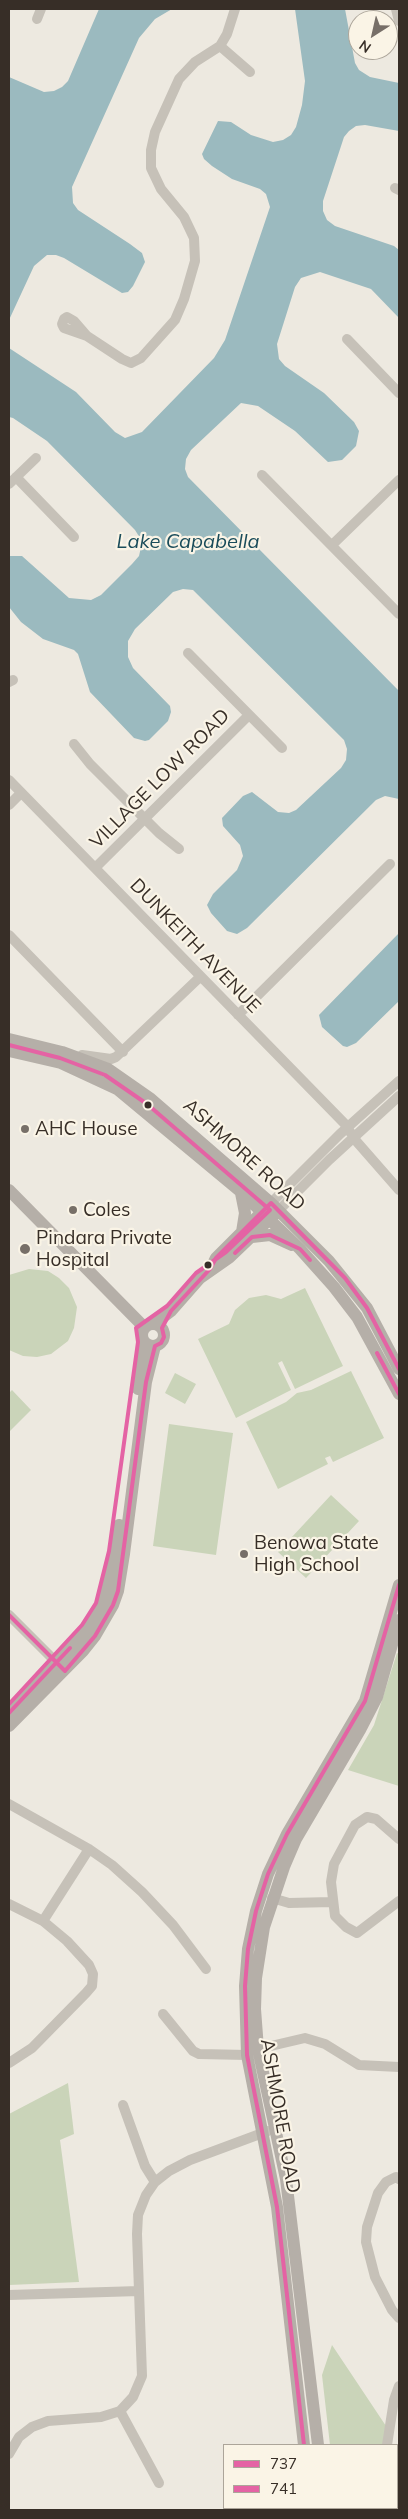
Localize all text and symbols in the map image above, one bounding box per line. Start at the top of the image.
north arrow [348,10,398,60]
text: N [355,36,374,57]
water label: Lake Capabella [117,530,259,554]
street label: VILLAGE LOW ROAD [85,704,235,854]
street label: DUNKEITH AVENUE [125,874,265,1018]
street label: ASHMORE ROAD [178,1094,310,1216]
unlabelled marker [143,1100,153,1110]
place label: AHC House [35,1118,138,1140]
marker: AHC House [19,1123,31,1135]
place label: Coles [83,1199,130,1221]
marker: Coles [67,1204,79,1216]
place label: Pindara Private Hospital [36,1227,172,1271]
marker: Pindara Private Hospital [18,1242,32,1256]
unlabelled marker [203,1260,213,1270]
place label: Benowa State High School [254,1532,379,1576]
marker: Benowa State High School [238,1548,250,1560]
street label: ASHMORE ROAD [255,2037,305,2195]
legend [223,2444,398,2509]
text: 737 [270,2454,297,2473]
text: 741 [270,2479,297,2498]

